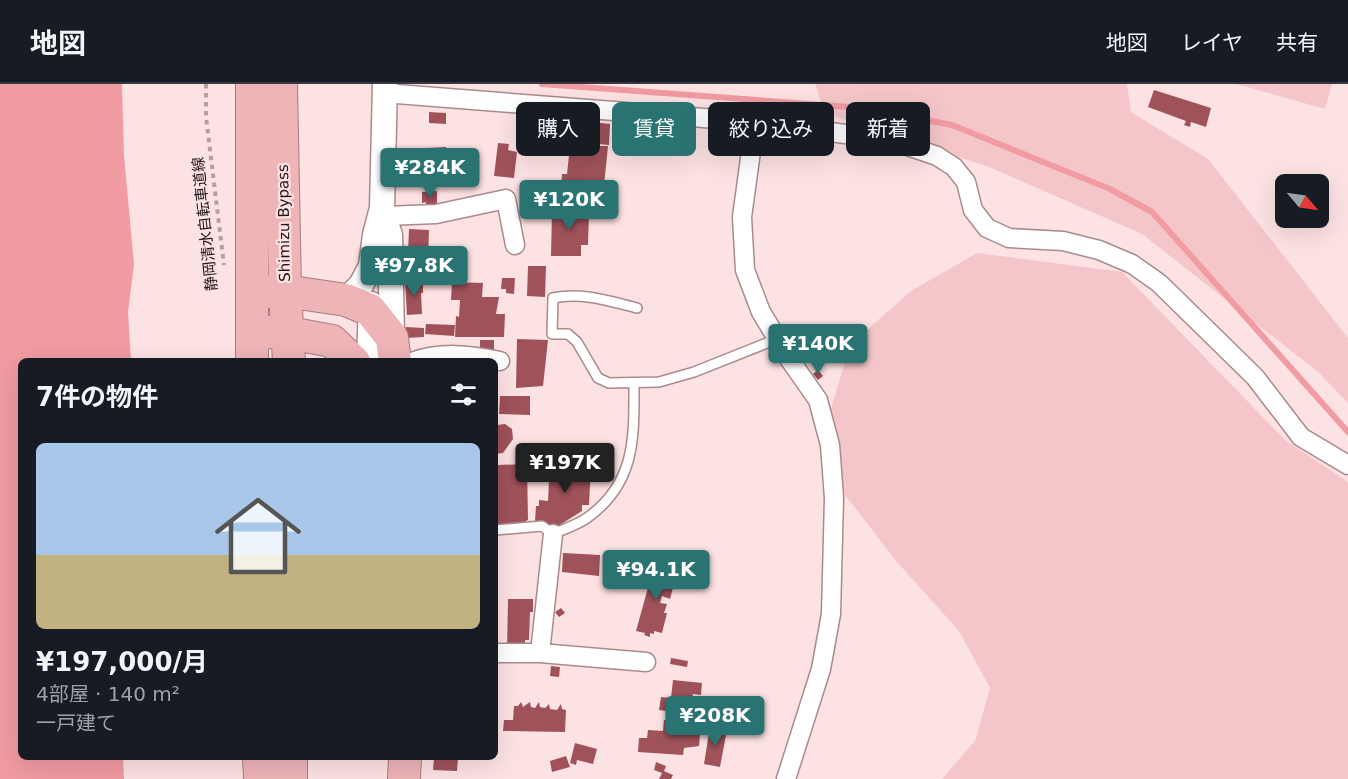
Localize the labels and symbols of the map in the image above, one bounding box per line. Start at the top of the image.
pin: ¥284K [388,148,472,199]
street label: 静岡清水自転車道線 [189,156,221,292]
street label: Shimizu Bypass [274,164,294,282]
north arrow [1275,174,1329,228]
pin: ¥120K [527,180,611,231]
pin: ¥97.8K [365,246,463,297]
pin: ¥140K [776,324,860,375]
pin: ¥197K [523,443,607,494]
pin: ¥94.1K [607,550,705,601]
pin: ¥208K [673,696,757,747]

